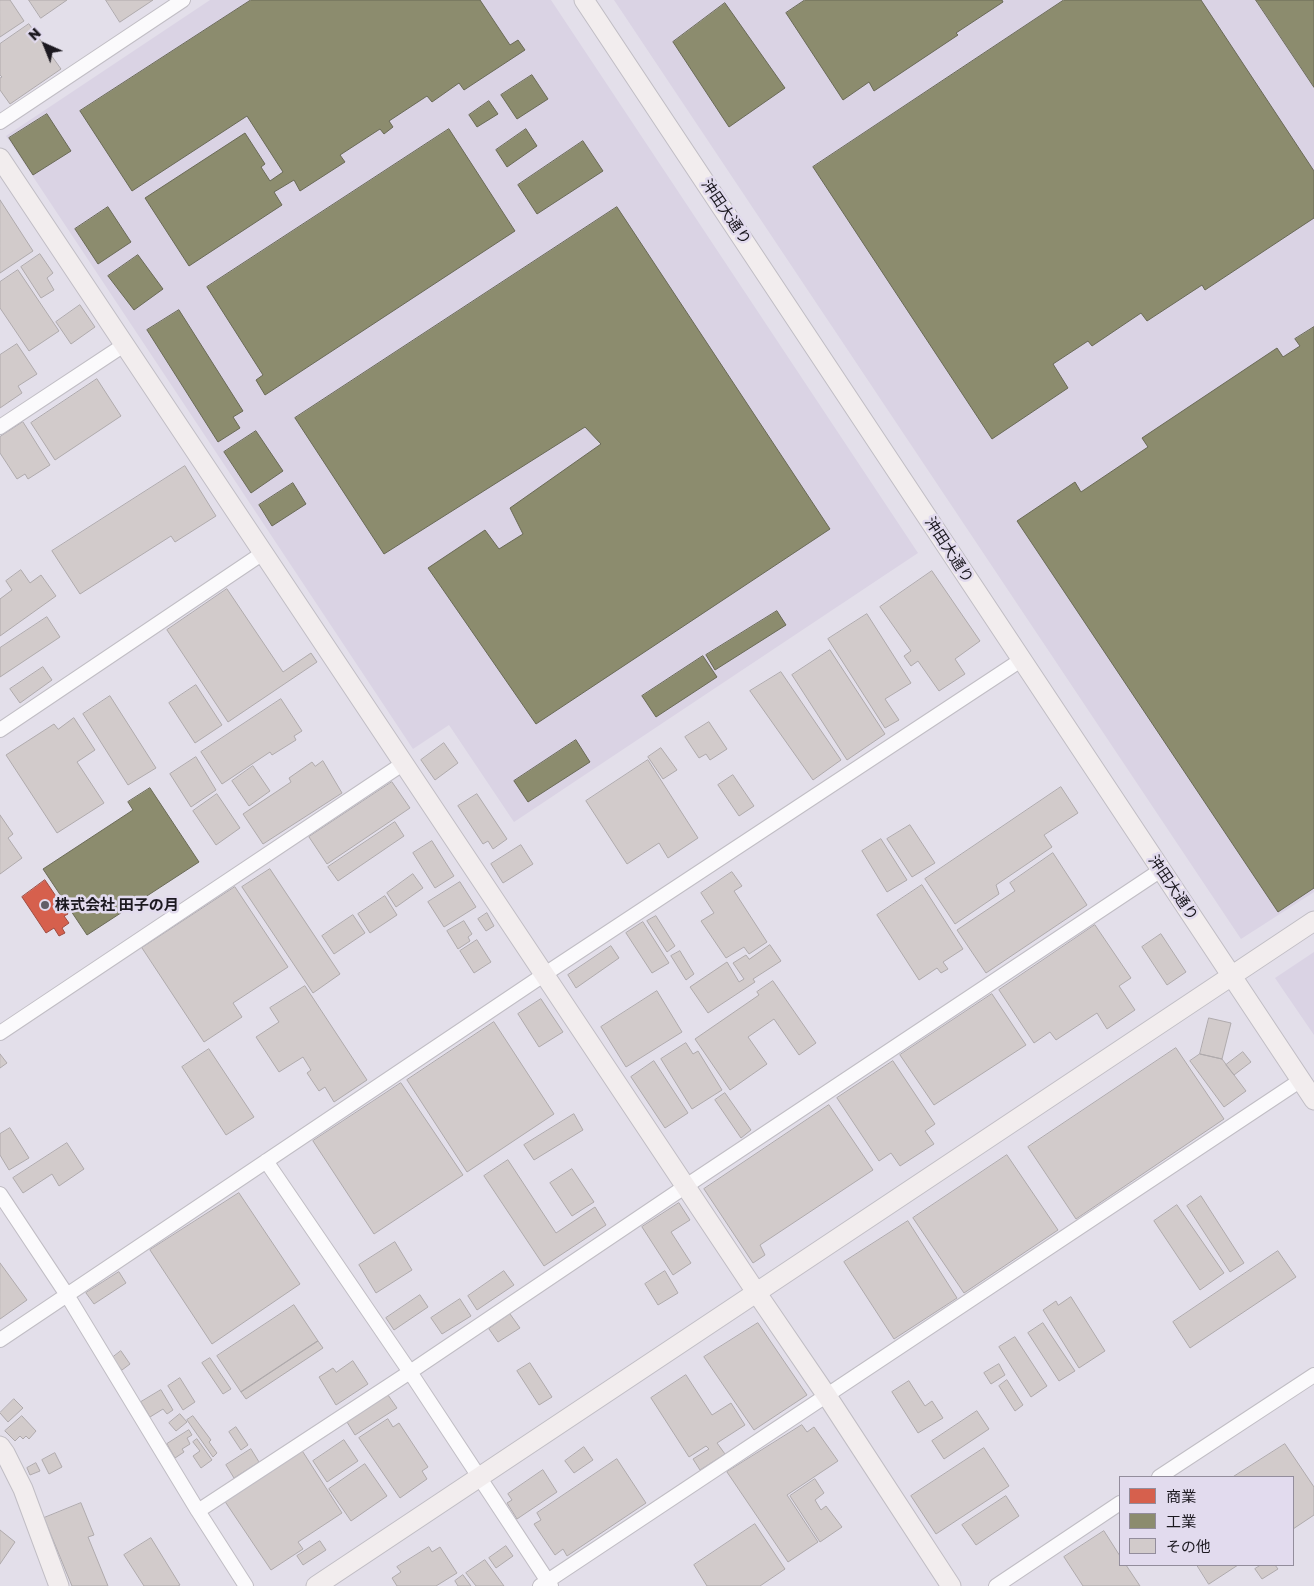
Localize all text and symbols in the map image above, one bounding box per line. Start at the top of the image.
north arrow [20,20,70,70]
text: N [24,24,44,44]
street label: 沖田大通り [698,176,754,248]
street label: 沖田大通り [921,514,977,586]
street label: 沖田大通り [1145,852,1201,924]
place label: 株式会社 田子の月 [55,896,179,914]
marker: 株式会社 田子の月 [39,899,51,911]
legend [1119,1476,1294,1566]
text: 商業 [1166,1487,1196,1505]
text: 工業 [1166,1512,1196,1530]
text: その他 [1166,1537,1211,1555]

